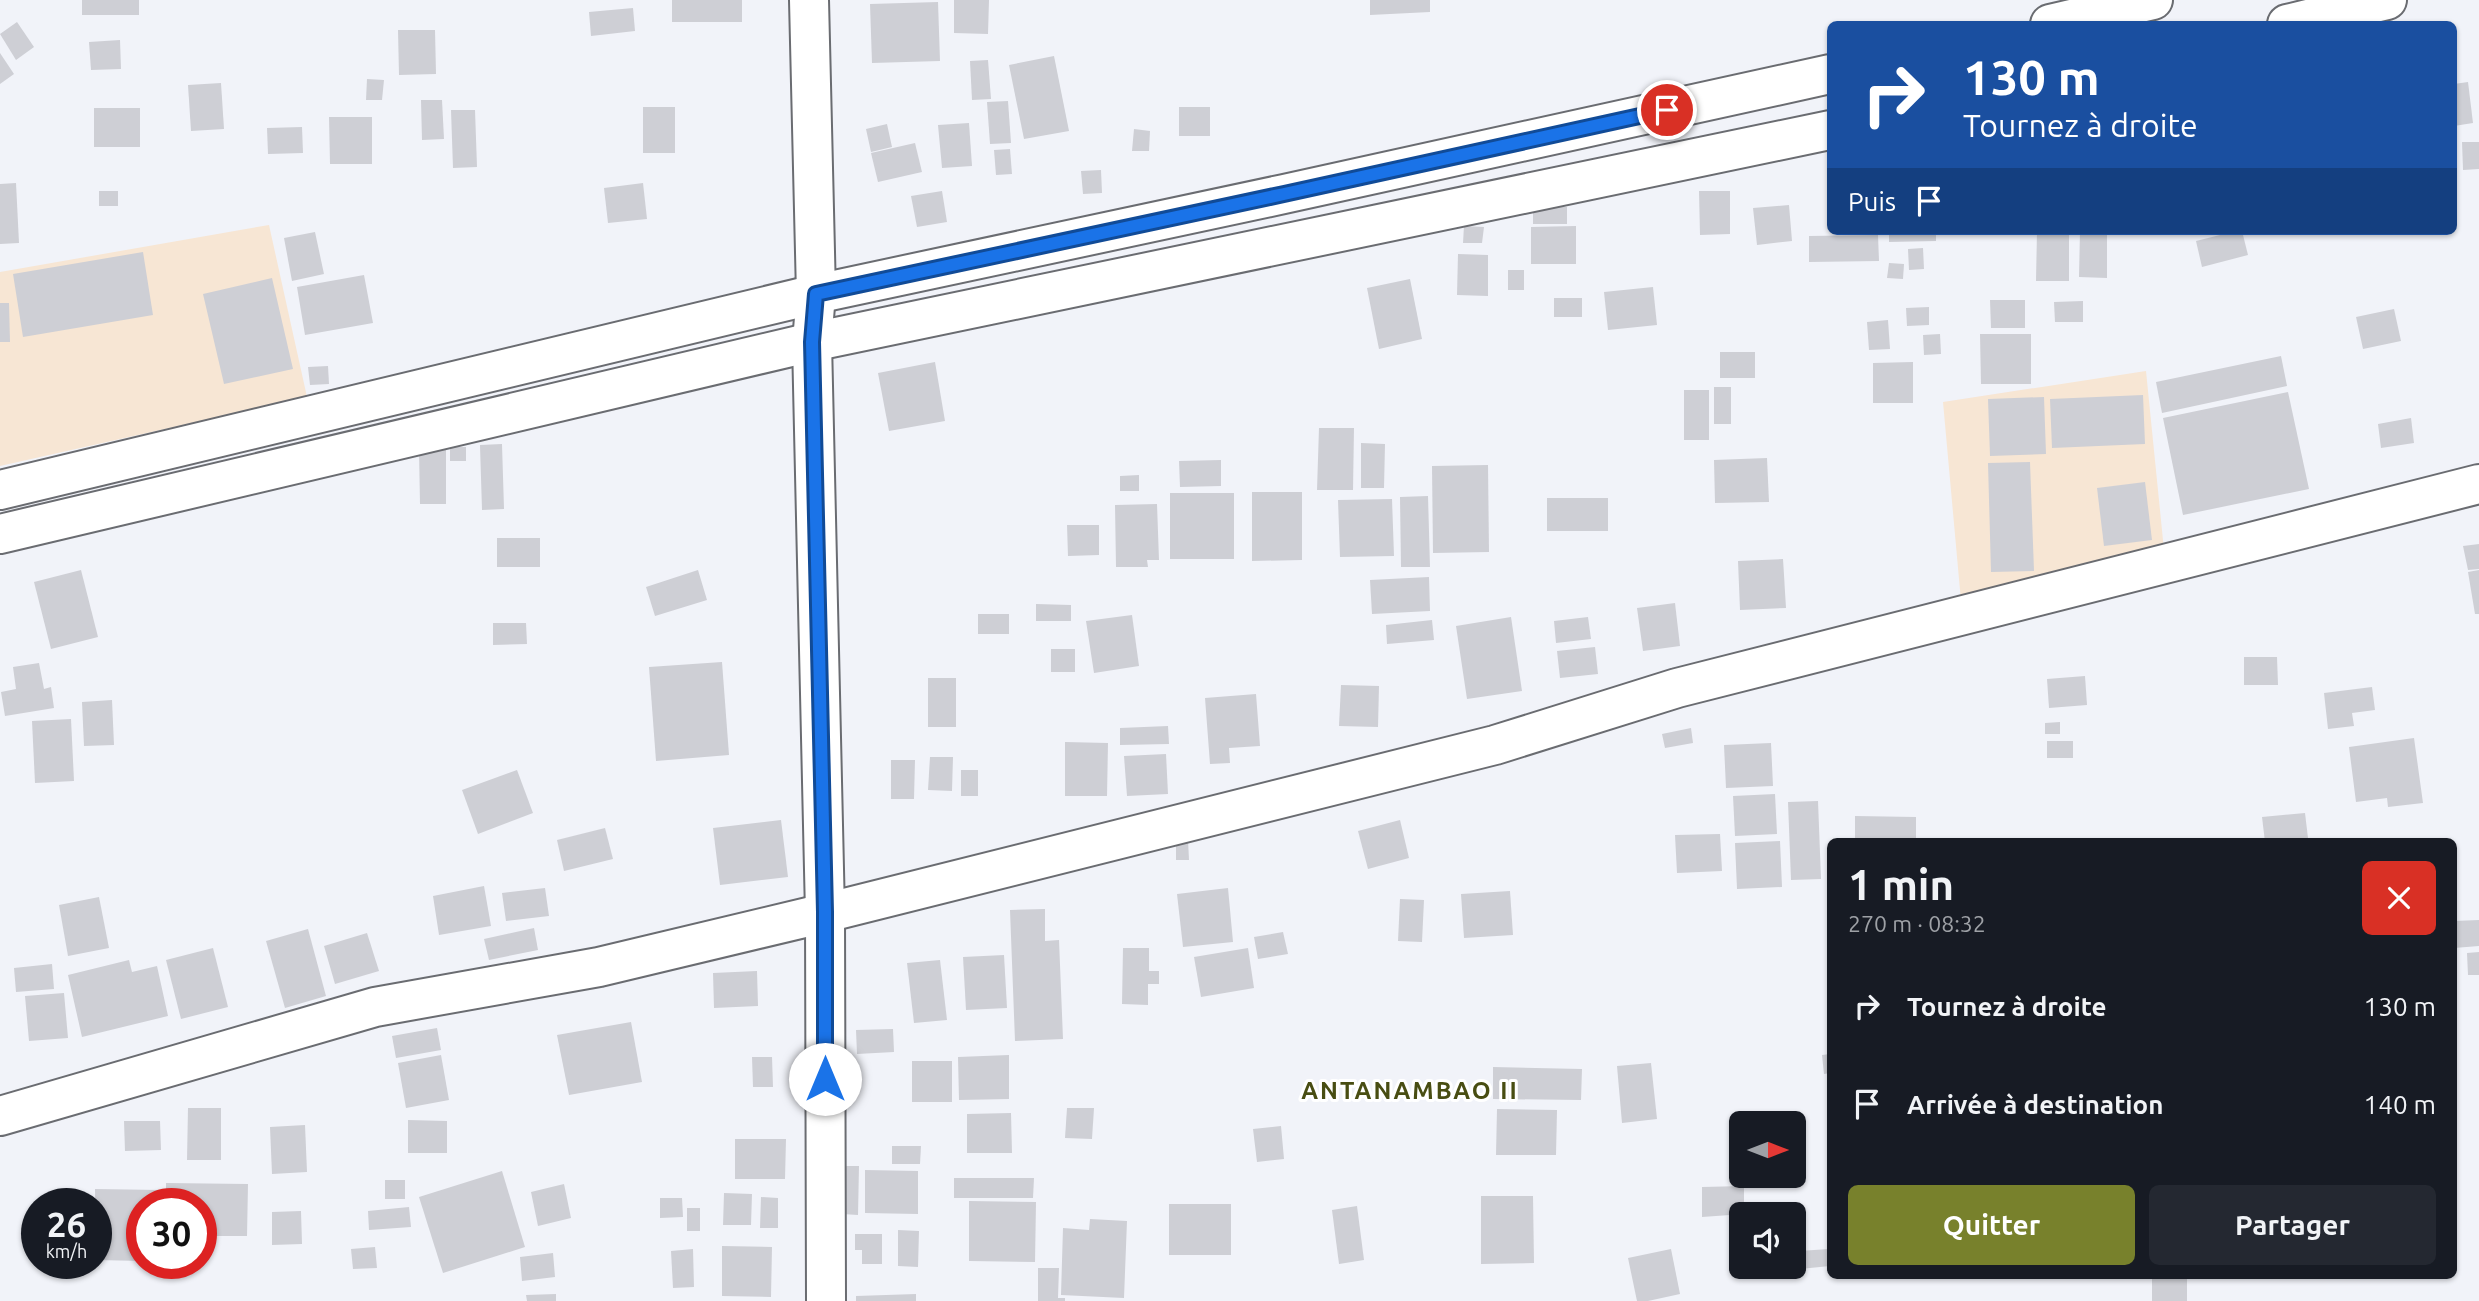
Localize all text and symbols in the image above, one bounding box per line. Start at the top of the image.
icon: right [1848,49,1939,140]
text: 130 m [1963,49,2100,104]
pin [1637,80,1697,140]
icon: arrive [1648,91,1686,129]
text: Tournez à droite [1963,107,2198,143]
icon: arrive [1910,182,1948,220]
text: Puis [1848,187,1896,216]
text: 1 min [1848,861,1954,908]
button: close [2362,861,2436,935]
text: 270 m · 08:32 [1848,911,1986,936]
icon: right [1848,987,1886,1025]
text: Tournez à droite [1907,992,2106,1021]
text: 130 m [2364,992,2436,1021]
position arrow [788,1042,862,1116]
district label: ANTANAMBAO II [1301,1077,1519,1104]
icon: arrive [1848,1085,1886,1123]
text: Arrivée à destination [1907,1090,2163,1119]
text: 140 m [2364,1090,2436,1119]
north arrow [1729,1111,1806,1188]
map controls [1729,1111,1806,1279]
button: Quitter [1848,1185,2135,1265]
button: Partager [2149,1185,2436,1265]
speed limit sign: 30 [126,1188,217,1279]
button: sound [1729,1202,1806,1279]
text: 26 [47,1204,86,1244]
text: km/h [46,1241,87,1261]

